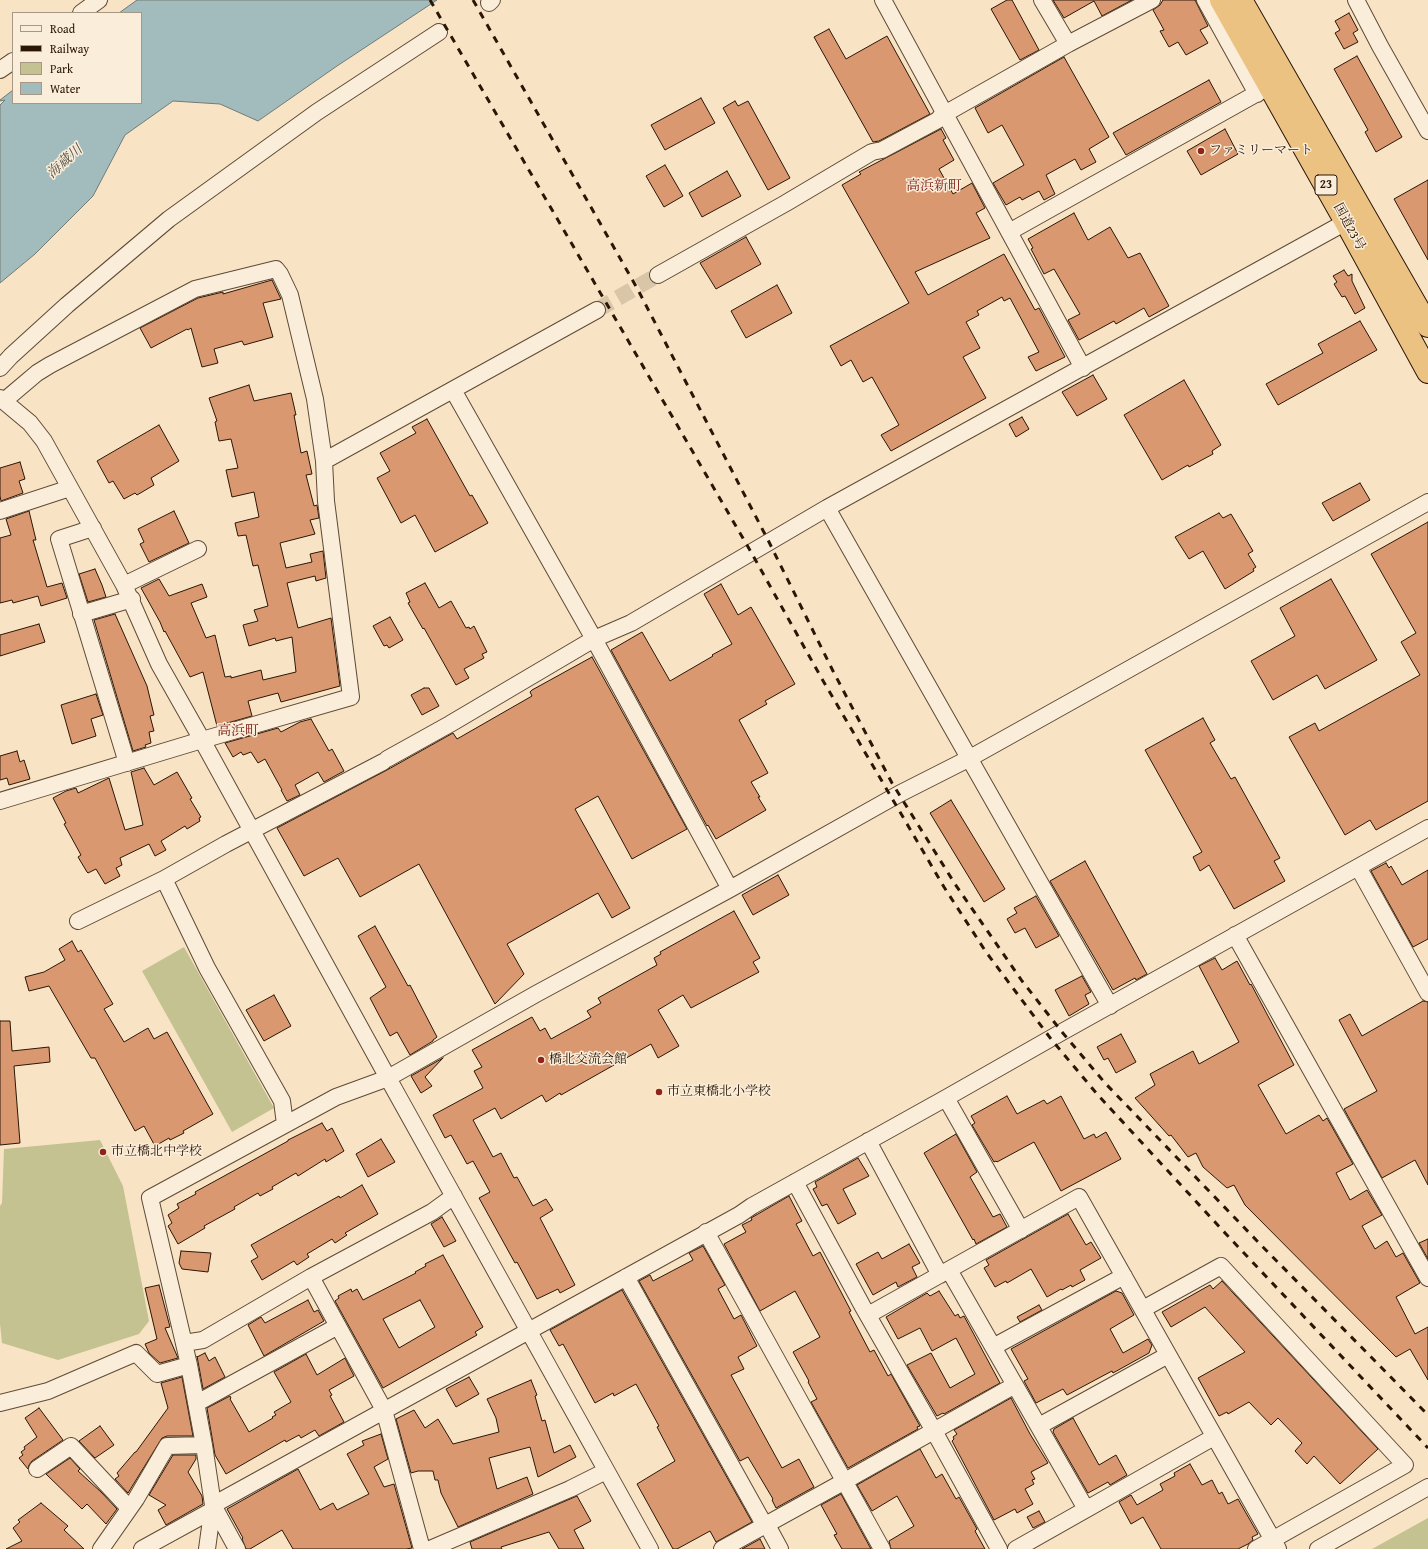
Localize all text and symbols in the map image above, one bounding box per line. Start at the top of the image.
legend [12,12,142,104]
text: Road [50,20,75,37]
text: Railway [50,40,89,57]
text: Park [50,60,73,77]
text: Water [50,80,80,97]
water label: 海蔵川 [44,142,86,182]
place label: ファミリーマート [1209,143,1313,159]
marker: ファミリーマート [1196,146,1206,156]
road number: 23 [1315,175,1337,195]
district label: 高浜新町 [906,178,962,194]
street label: 国道23号 [1330,201,1368,253]
district label: 高浜町 [217,723,259,739]
place label: 橋北交流会館 [549,1052,627,1068]
marker: 橋北交流会館 [536,1055,546,1065]
place label: 市立東橋北小学校 [667,1084,771,1100]
marker: 市立東橋北小学校 [654,1087,664,1097]
place label: 市立橋北中学校 [111,1144,202,1160]
marker: 市立橋北中学校 [98,1147,108,1157]

